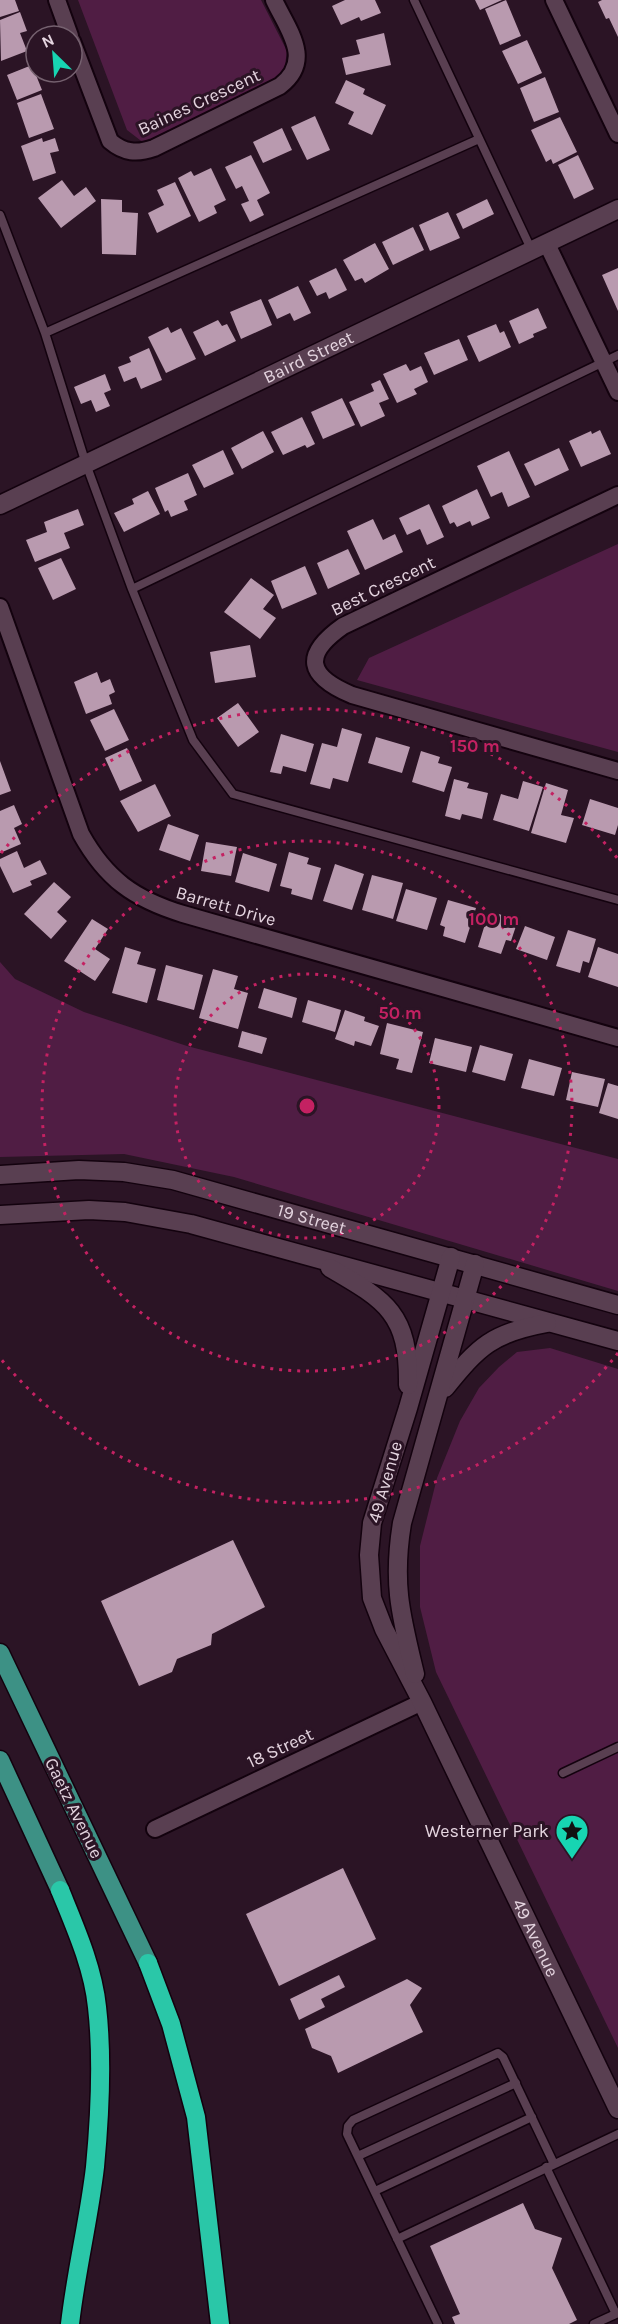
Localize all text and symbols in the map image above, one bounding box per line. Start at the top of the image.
north arrow [24,24,84,84]
text: N [39,30,57,52]
street label: Baines Crescent [134,64,264,140]
street label: Baird Street [260,326,357,388]
street label: Best Crescent [327,551,439,621]
text: 150 m [450,735,500,757]
street label: Barrett Drive [173,881,279,931]
text: 100 m [469,908,519,930]
text: 50 m [378,1002,422,1024]
centre of rings [297,1096,317,1116]
street label: 19 Street [275,1199,349,1239]
street label: 49 Avenue [363,1439,407,1525]
street label: 18 Street [243,1723,317,1773]
street label: Gaetz Avenue [40,1754,108,1862]
place icon: Westerner Park [554,1813,590,1860]
place label: Westerner Park [425,1820,549,1842]
street label: 49 Avenue [507,1895,564,1980]

